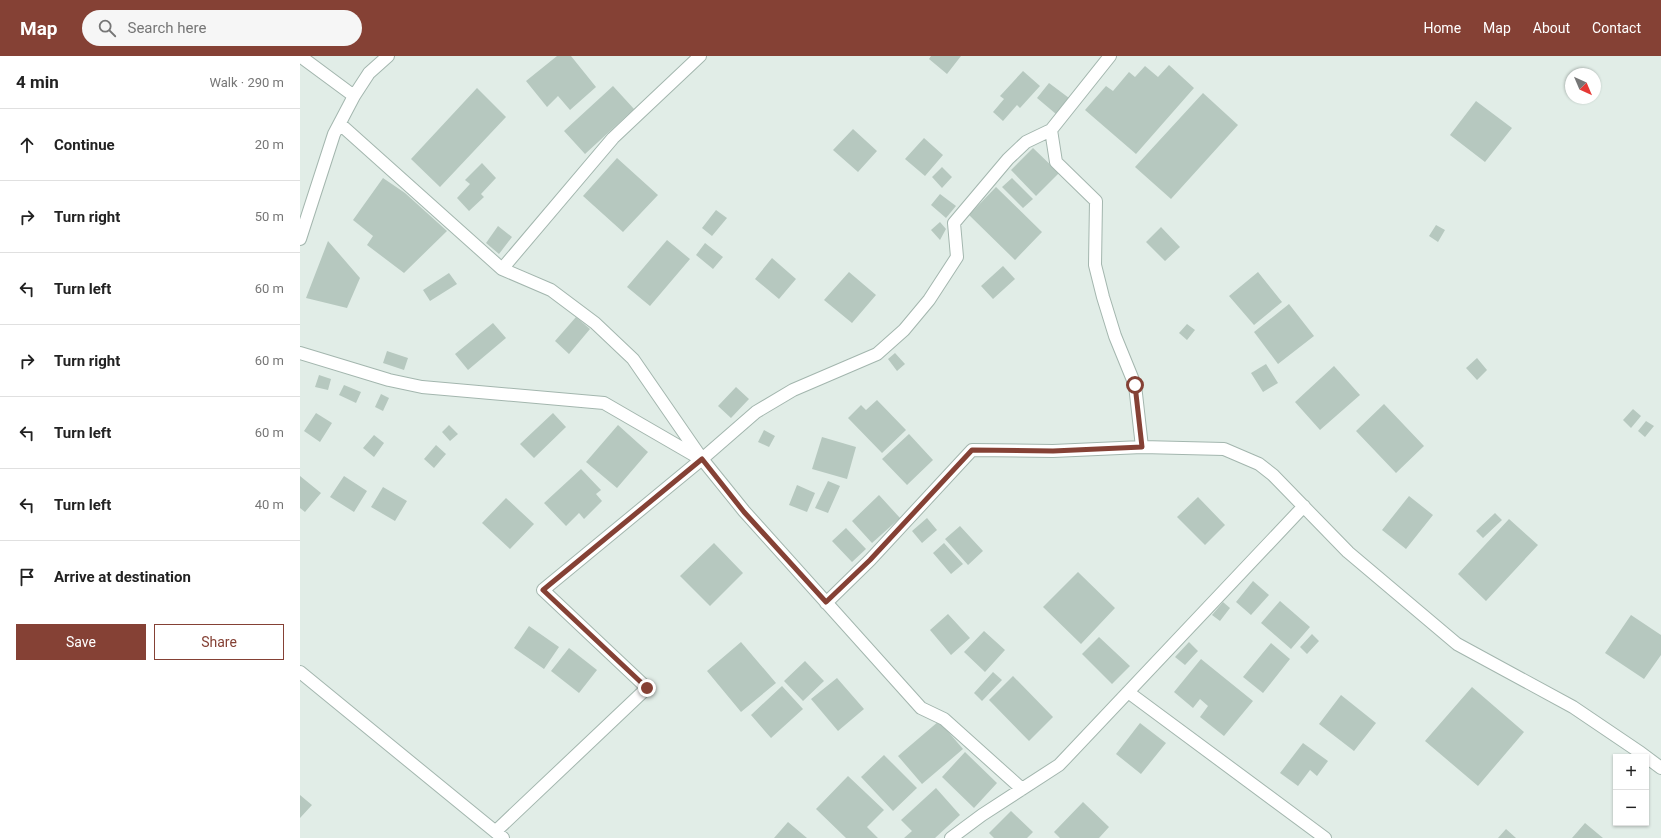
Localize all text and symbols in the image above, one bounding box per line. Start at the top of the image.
search box [82,10,362,46]
text: Map [20,17,58,40]
icon: search [96,17,118,39]
text: Search here [128,19,206,37]
text: Home [1423,20,1461,36]
text: Map [1483,20,1511,36]
text: About [1533,20,1570,36]
text: Contact [1592,20,1641,36]
north arrow [1565,68,1601,104]
text: 4 min [16,72,59,92]
text: Walk · 290 m [209,75,284,90]
icon: ahead [16,134,38,156]
text: Continue [54,136,115,154]
text: 20 m [255,137,284,152]
icon: right [16,206,38,228]
text: Turn right [54,208,120,226]
text: 50 m [255,209,284,224]
icon: left [16,278,38,300]
text: Turn left [54,280,111,298]
text: 60 m [255,281,284,296]
icon: right [16,350,38,372]
text: Turn right [54,352,120,370]
text: 60 m [255,353,284,368]
route start [1126,376,1144,394]
icon: left [16,422,38,444]
text: Turn left [54,424,111,442]
text: 60 m [255,425,284,440]
icon: left [16,494,38,516]
text: Turn left [54,496,111,514]
text: 40 m [255,497,284,512]
icon: arrive [16,566,38,588]
text: Arrive at destination [54,568,191,586]
button: Save [16,624,146,660]
button: Share [154,624,284,660]
route end [638,679,656,697]
map controls [1613,754,1649,826]
button: + [1613,754,1649,790]
button: − [1613,790,1649,826]

